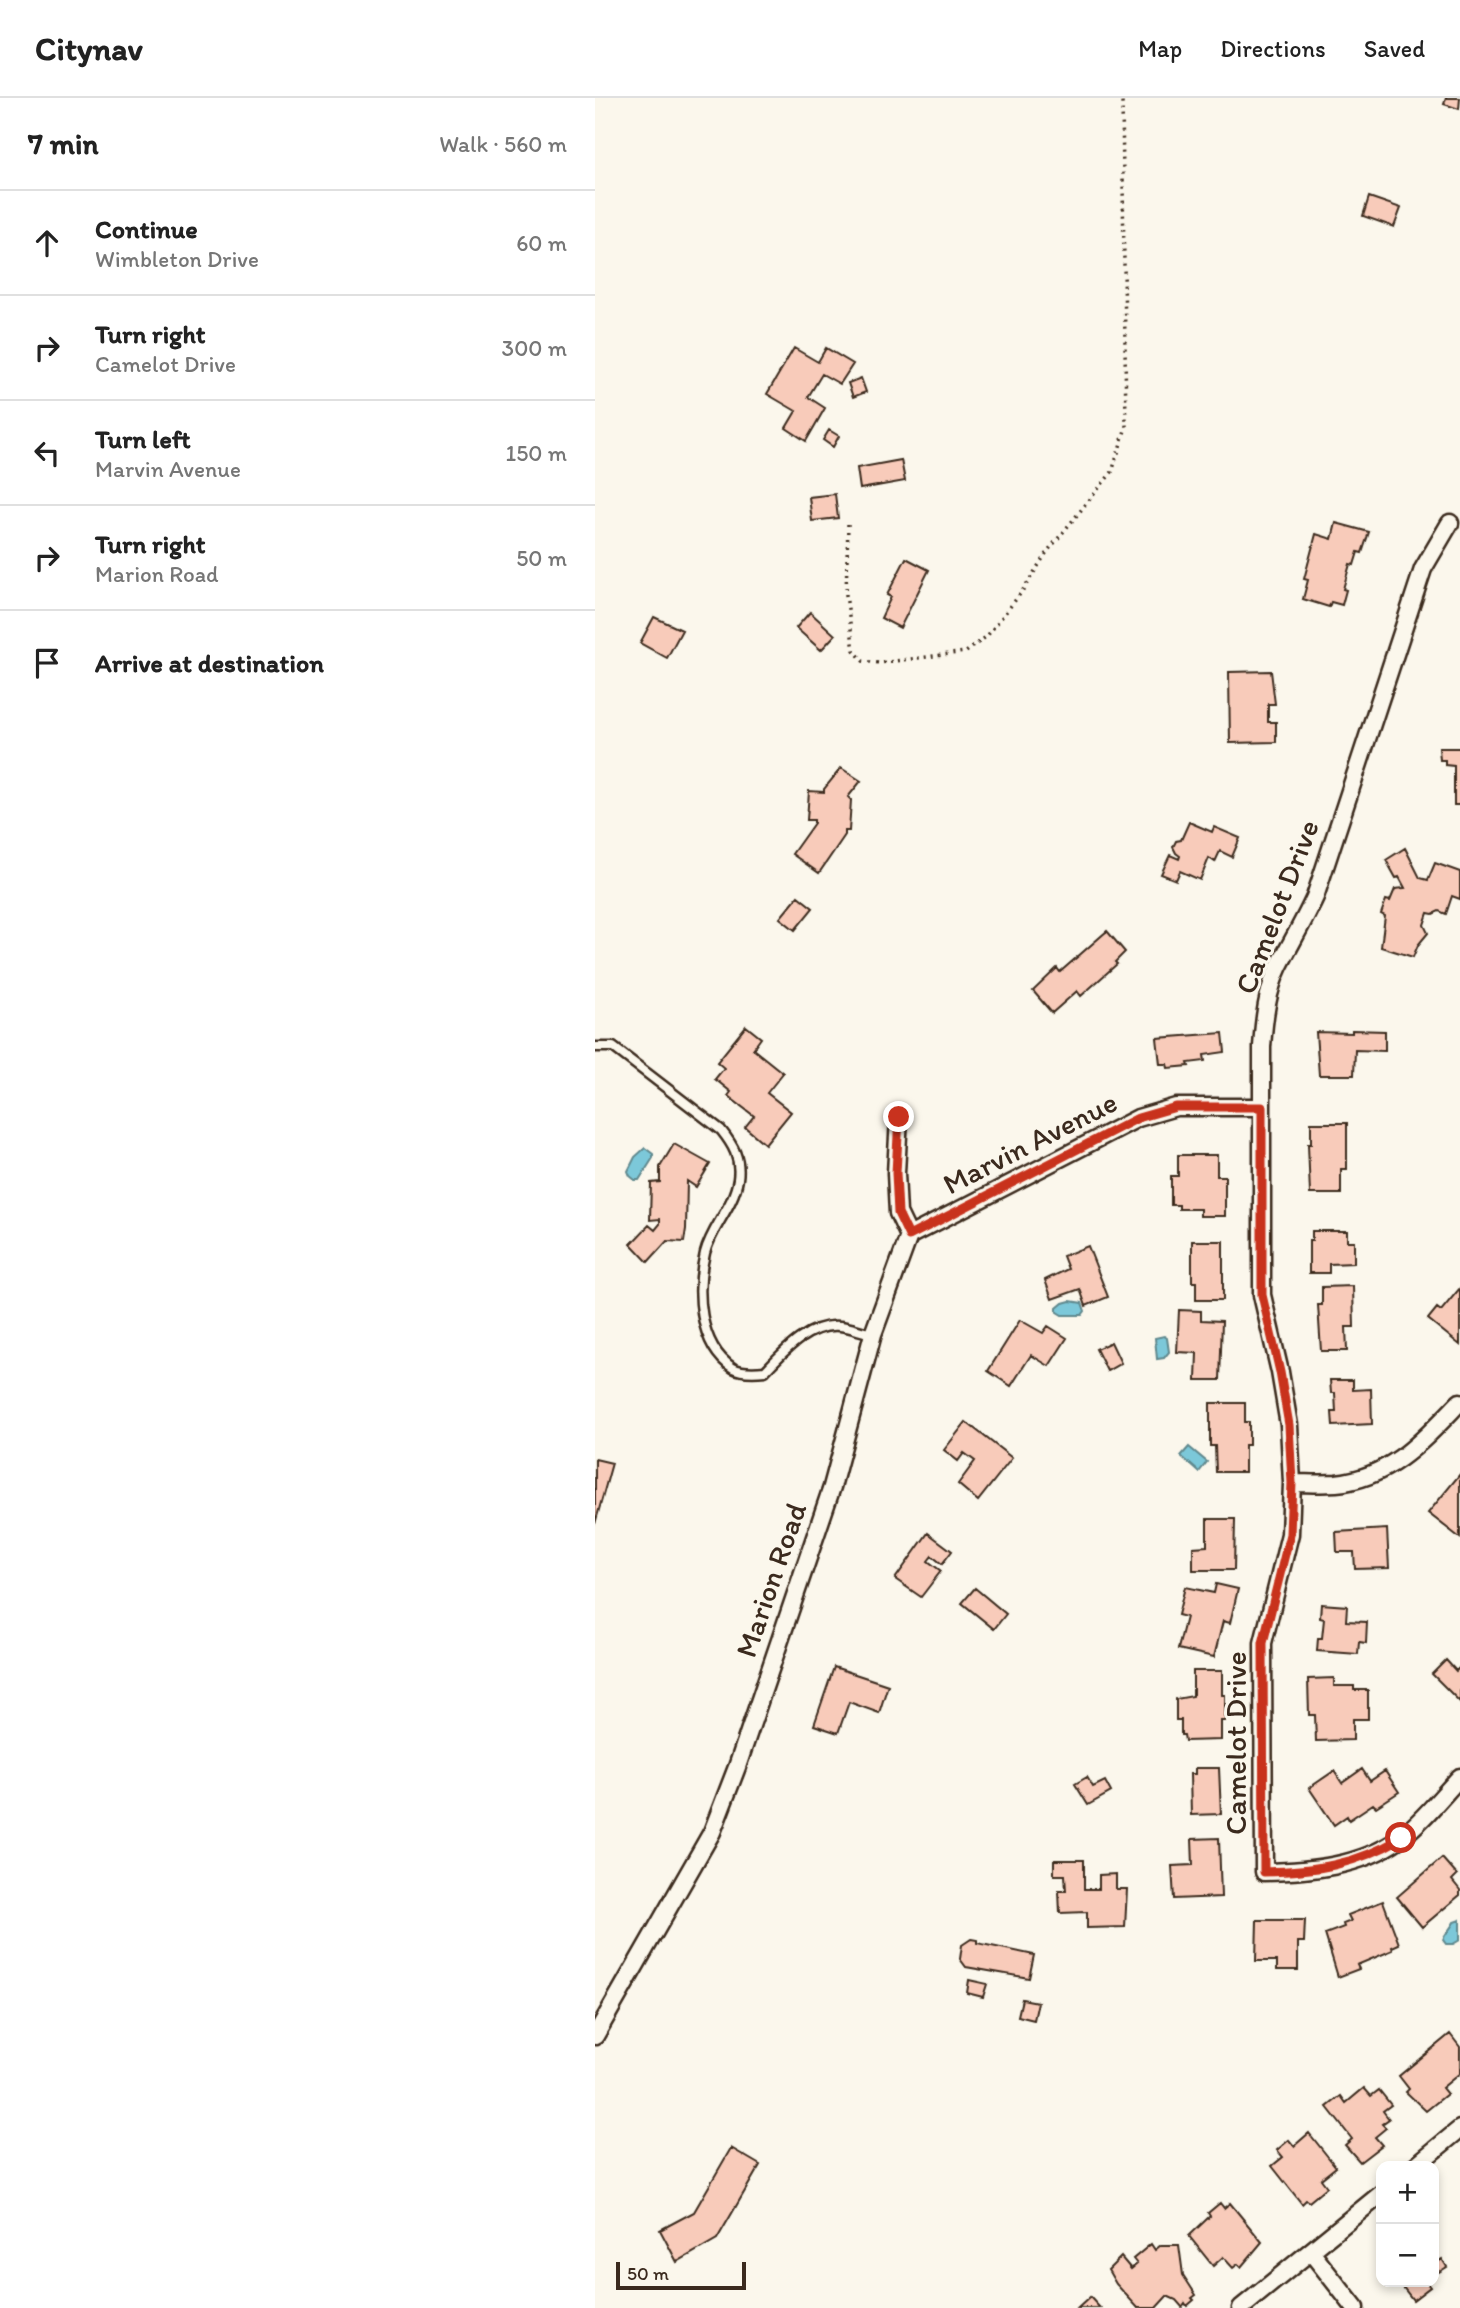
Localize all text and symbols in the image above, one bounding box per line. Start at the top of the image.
text: Citynav [35,29,143,68]
text: Map [1138,34,1182,63]
text: Directions [1220,34,1326,63]
text: Saved [1364,34,1425,63]
text: 7 min [28,125,99,162]
text: Walk · 560 m [439,130,567,158]
text: Continue [95,213,198,245]
icon: ahead [28,224,66,262]
text: 60 m [516,229,567,257]
text: Wimbleton Drive [95,245,259,273]
text: Turn right [95,318,206,350]
icon: right [28,329,66,367]
text: 300 m [502,334,567,362]
text: Camelot Drive [95,350,236,378]
text: Turn left [95,423,191,455]
icon: left [28,434,66,472]
text: 150 m [506,439,567,467]
text: Marvin Avenue [95,455,241,483]
text: Turn right [95,528,206,560]
icon: right [28,539,66,577]
text: 50 m [516,544,567,572]
text: Marion Road [95,560,219,588]
icon: arrive [28,644,66,682]
text: Arrive at destination [95,647,324,679]
street label: Camelot Drive [1226,814,1327,999]
street label: Marvin Avenue [937,1083,1123,1202]
route end [883,1101,914,1132]
street label: Marion Road [727,1498,814,1662]
street label: Camelot Drive [1217,1651,1254,1835]
route start [1385,1822,1416,1853]
map controls [1376,2161,1439,2287]
button: + [1376,2161,1439,2224]
button: − [1376,2224,1439,2287]
scale bar [616,2259,745,2291]
text: 50 m [627,2262,669,2285]

